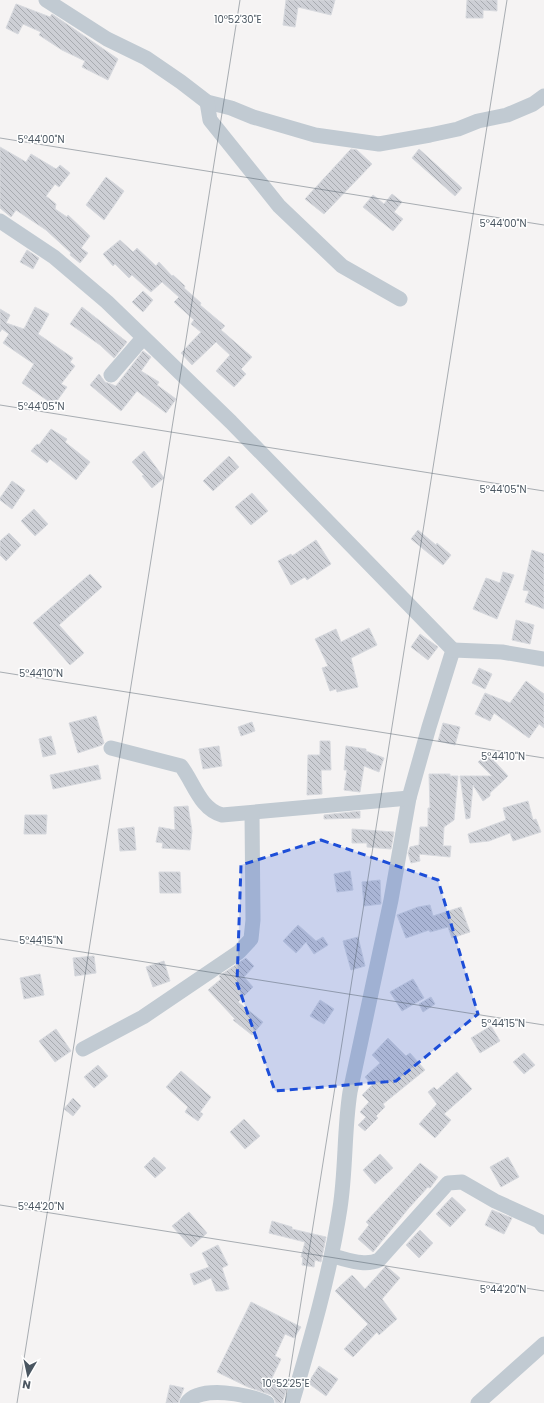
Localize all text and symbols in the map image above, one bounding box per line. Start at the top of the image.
text: 10°52'30"E [214,12,262,27]
text: 5°44'00"N [17,132,65,147]
text: 5°44'00"N [479,216,527,231]
text: 5°44'05"N [17,399,65,414]
text: 5°44'05"N [479,482,527,497]
text: 5°44'10"N [19,666,63,681]
text: 5°44'10"N [481,749,525,764]
text: 5°44'15"N [19,933,63,948]
text: 5°44'15"N [481,1016,525,1031]
text: 5°44'20"N [18,1199,64,1214]
text: 5°44'20"N [480,1282,526,1297]
north arrow [8,1355,48,1395]
text: N [21,1376,32,1393]
text: 10°52'25"E [262,1376,310,1391]

